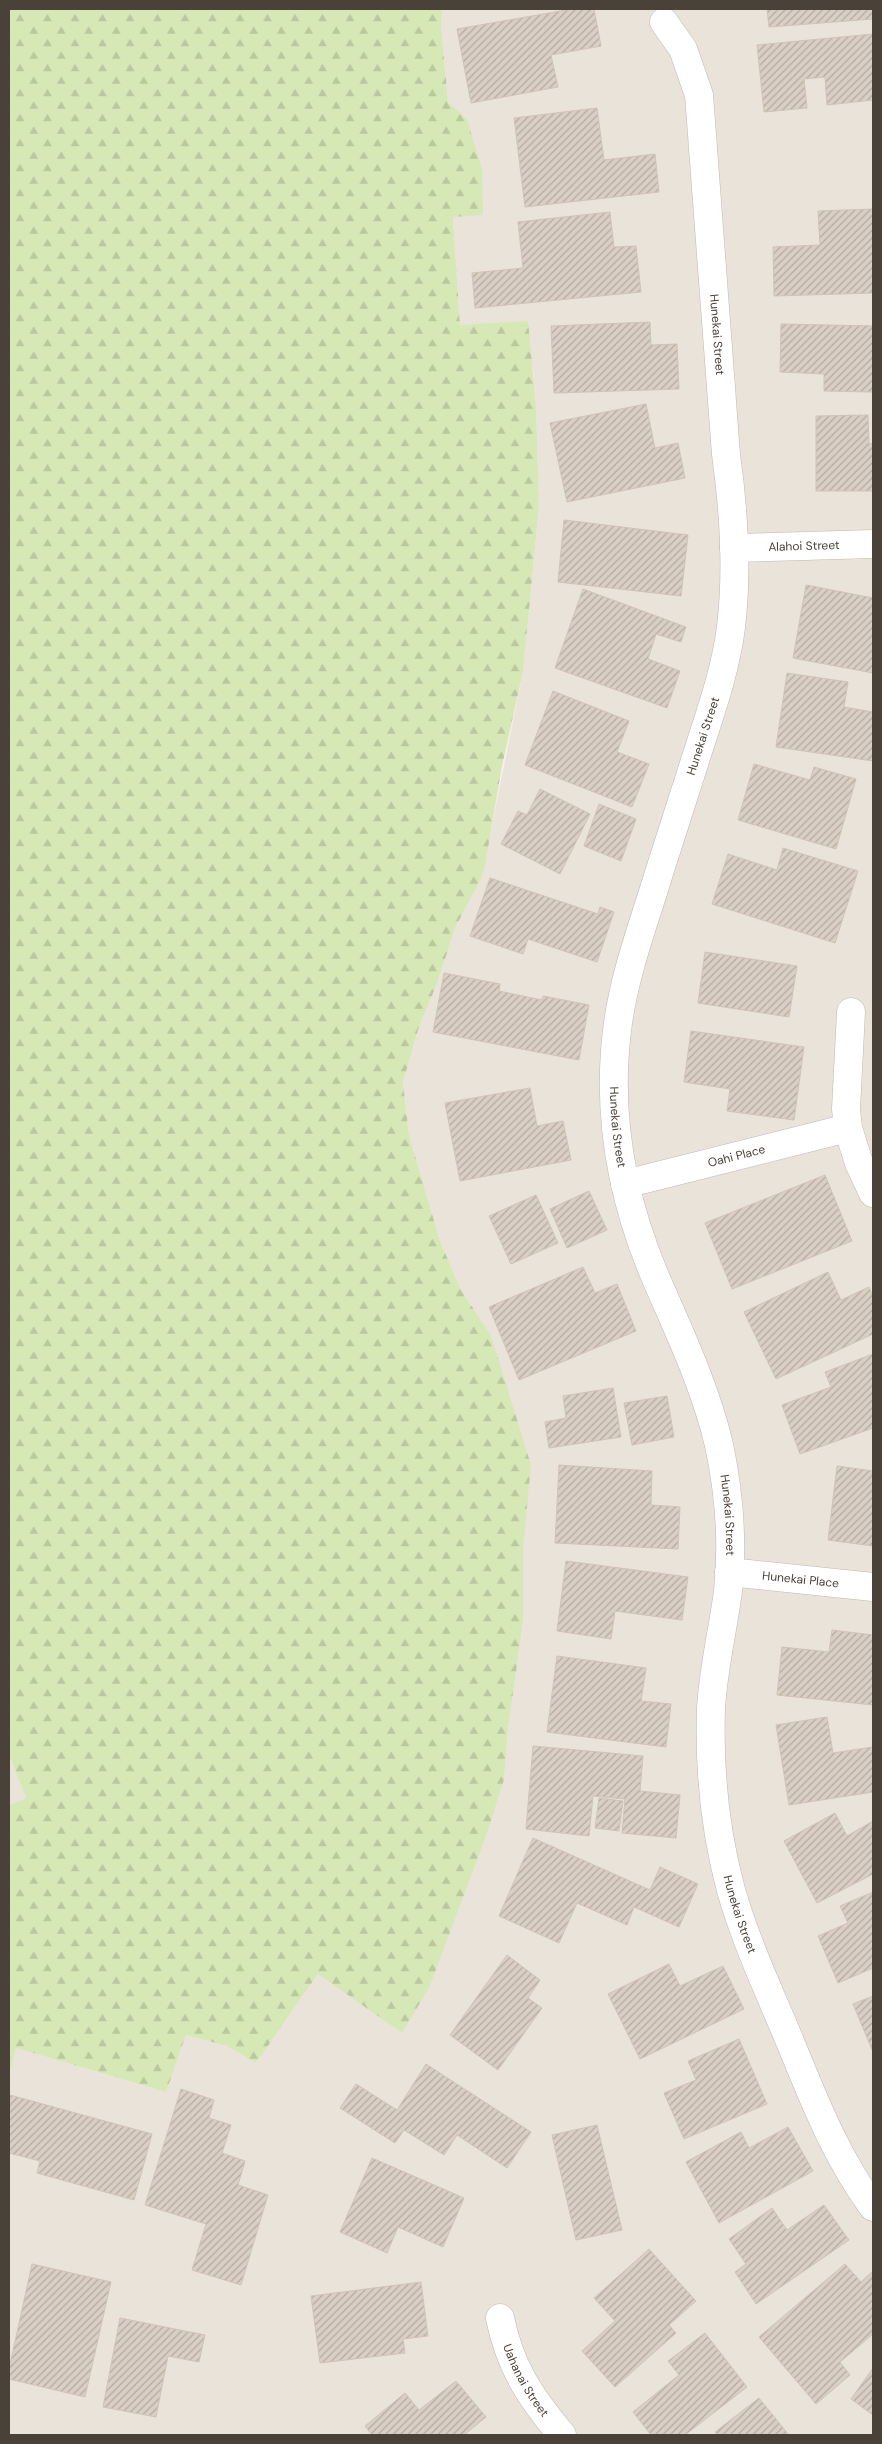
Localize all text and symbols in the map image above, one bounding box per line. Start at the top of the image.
street label: Hunekai Street [706,293,728,376]
street label: Alahoi Street [768,537,840,555]
street label: Hunekai Street [683,695,723,777]
street label: Hunekai Street [606,1086,630,1169]
street label: Oahi Place [706,1141,767,1171]
street label: Hunekai Street [716,1473,738,1556]
street label: Hunekai Place [761,1567,840,1591]
street label: Hunekai Street [720,1874,760,1956]
street label: Uahanai Street [499,2342,553,2420]

